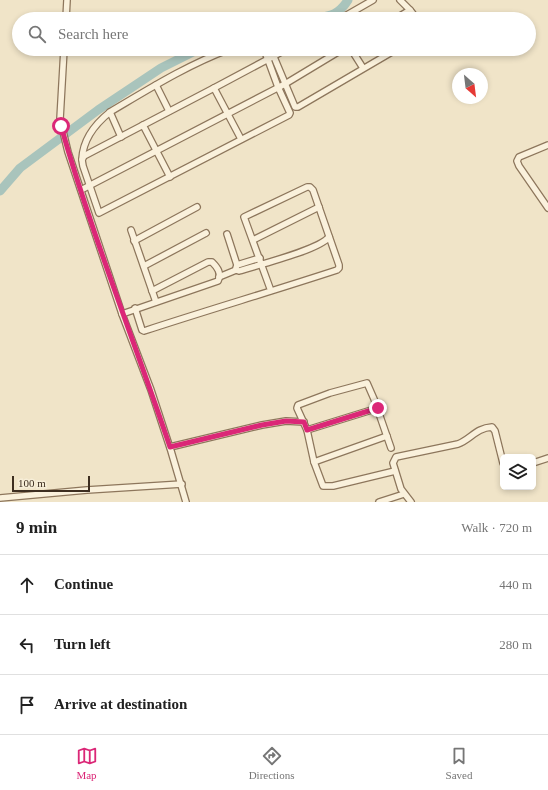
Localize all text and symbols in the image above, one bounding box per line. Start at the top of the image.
search box [12,12,536,56]
icon: search [26,23,48,45]
text: Search here [58,26,128,42]
north arrow [452,68,488,104]
route start [52,117,70,135]
route end [369,399,387,417]
map controls [500,454,536,490]
button: layers [500,454,536,490]
scale bar [12,474,90,493]
text: 100 m [18,477,46,489]
text: 9 min [16,518,57,537]
text: Walk · 720 m [461,520,532,535]
icon: ahead [16,574,38,596]
text: Continue [54,576,113,592]
text: 440 m [499,577,532,592]
icon: left [16,634,38,656]
text: Turn left [54,636,111,652]
text: 280 m [499,637,532,652]
icon: arrive [16,694,38,716]
text: Arrive at destination [54,696,187,712]
tab: Map [76,745,98,781]
tab: Directions [249,745,294,781]
tab: Saved [446,745,472,781]

